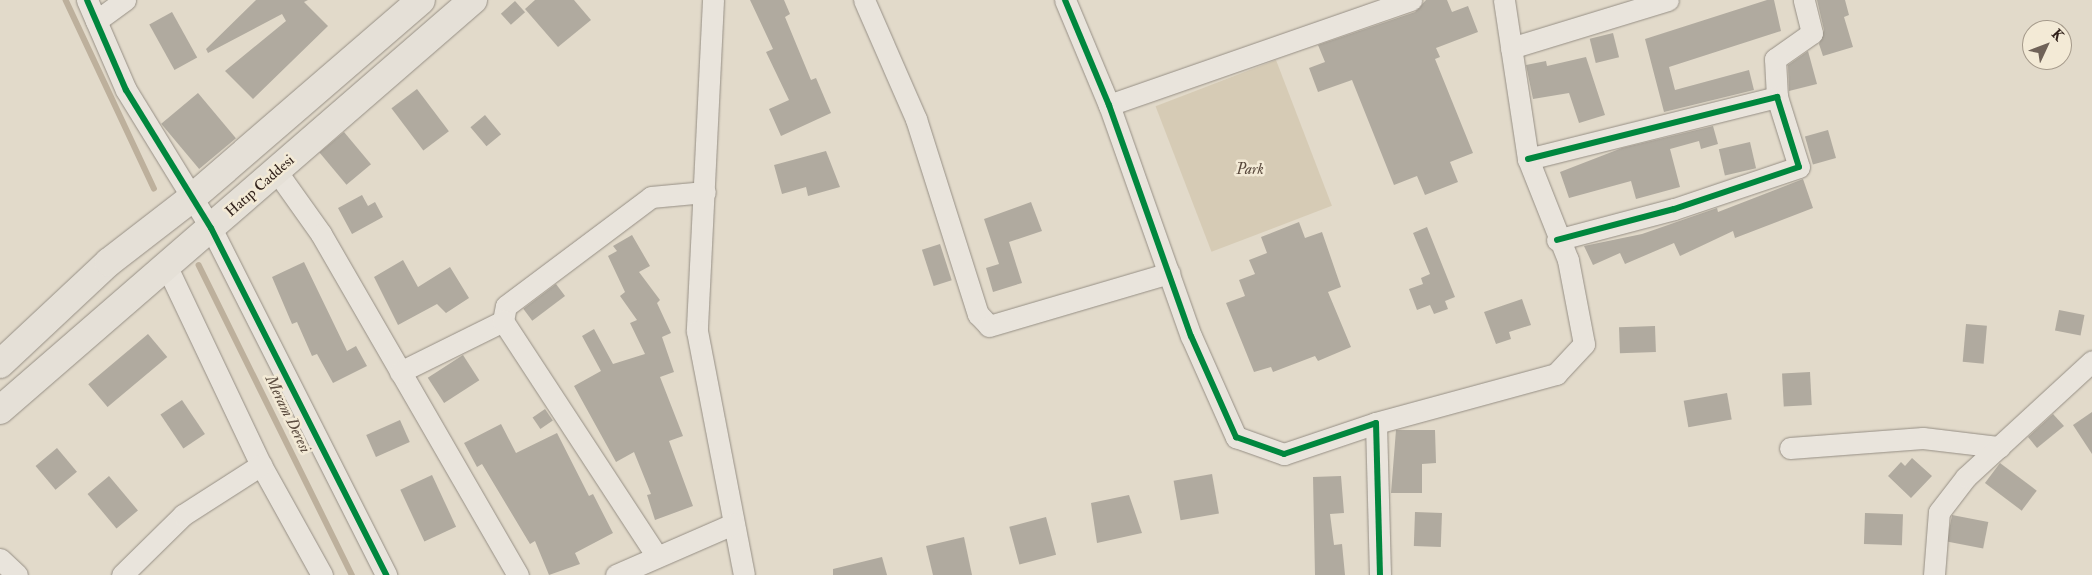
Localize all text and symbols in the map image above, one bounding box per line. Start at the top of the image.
north arrow [2022,20,2072,70]
text: K [2048,26,2067,44]
street label: Hatıp Caddesi [222,151,298,221]
park label: Park [1236,161,1264,179]
water label: Meram Deresi [261,372,315,456]

